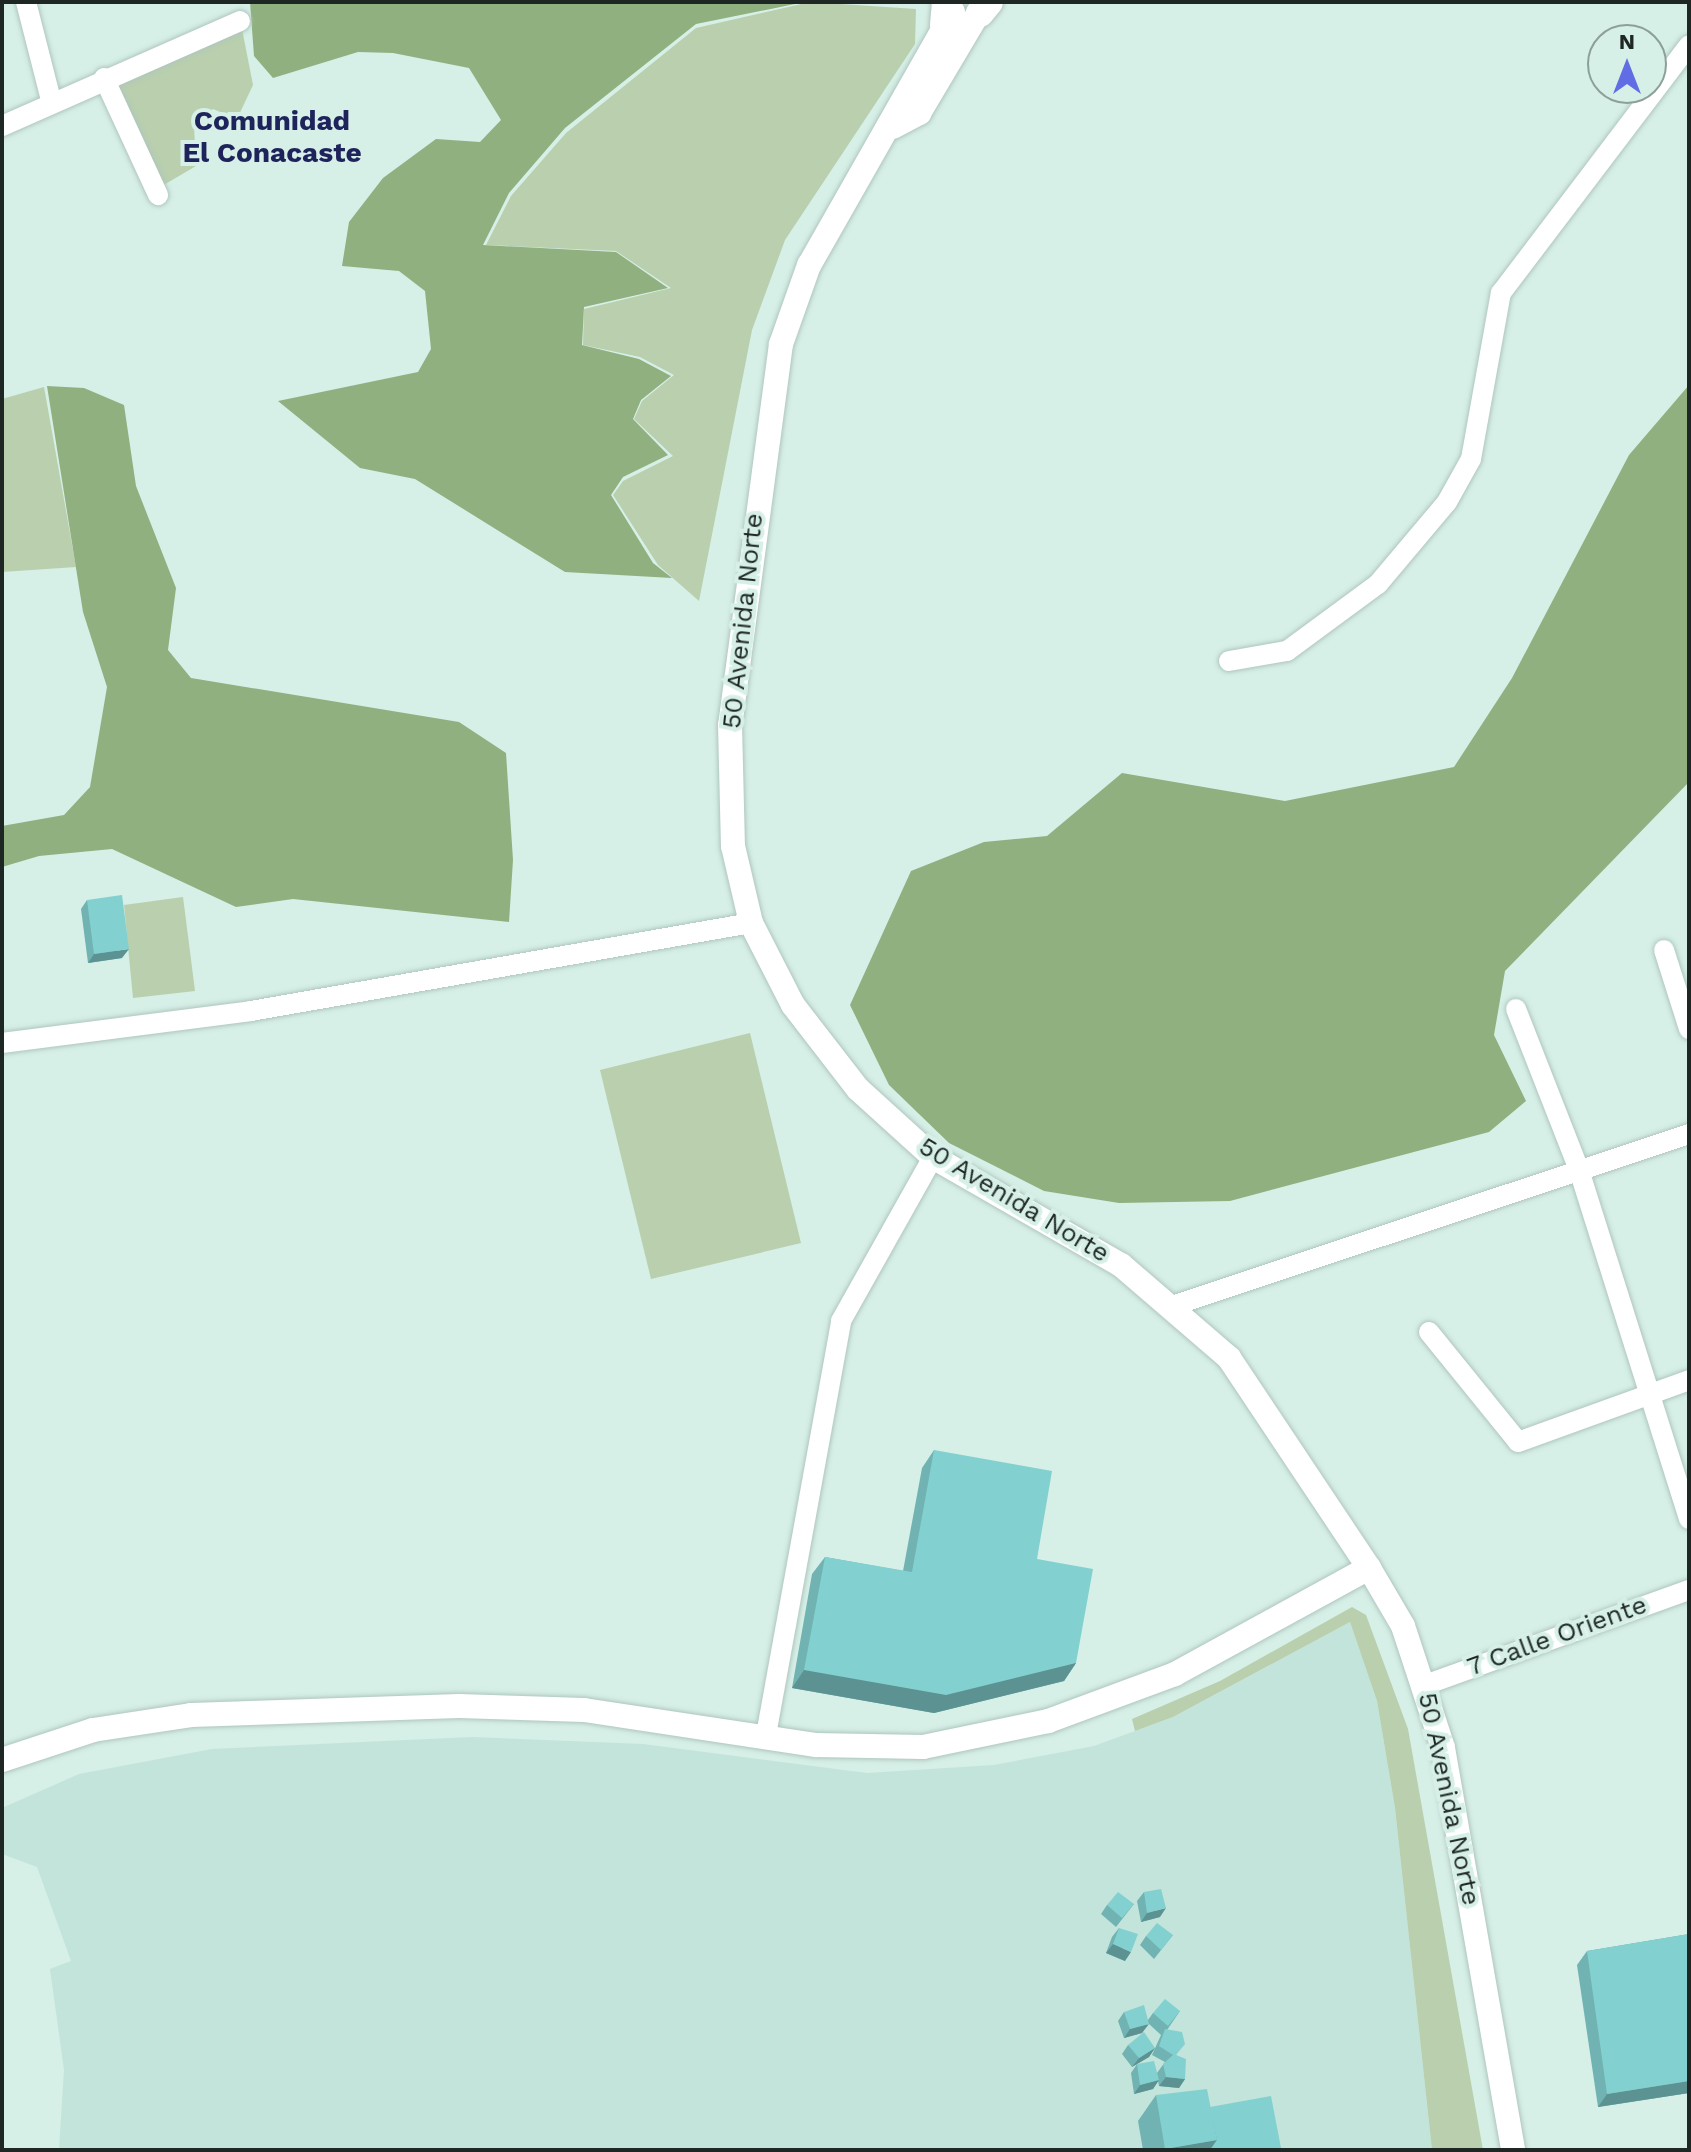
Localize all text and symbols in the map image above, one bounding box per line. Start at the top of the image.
north arrow [1587,24,1667,104]
text: N [1619,29,1635,54]
district label: Comunidad El Conacaste [182,104,362,170]
street label: 50 Avenida Norte [716,511,770,731]
street label: 50 Avenida Norte [912,1130,1116,1270]
street label: 7 Calle Oriente [1463,1589,1651,1683]
street label: 50 Avenida Norte [1411,1689,1487,1909]

